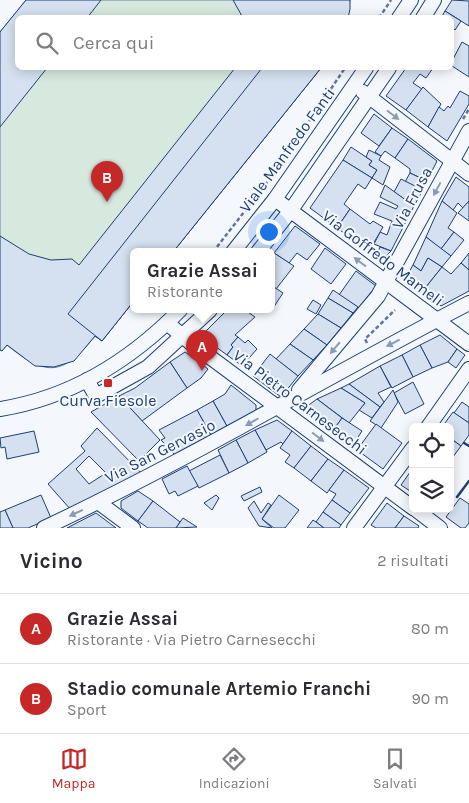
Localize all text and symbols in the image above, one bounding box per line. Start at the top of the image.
search box [15,15,454,70]
icon: search [33,29,61,57]
text: Cerca qui [73,32,154,54]
street label: Viale Manfredo Fanti [235,84,339,216]
one-way arrow [386,110,400,120]
pin: B [91,161,123,202]
street label: Via Frusa [388,164,436,232]
one-way arrow [433,181,441,196]
street label: Via Goffredo Mameli [319,206,447,310]
your location [256,219,282,245]
popup [130,248,275,313]
one-way arrow [354,257,367,268]
text: Grazie Assai [147,260,258,282]
text: Ristorante [147,282,223,301]
pin: A [186,330,218,371]
one-way arrow [386,338,401,347]
one-way arrow [329,341,340,354]
street label: Via Pietro Carnesecchi [229,346,371,458]
marker: Curva Fiesole [102,377,114,389]
place label: Curva Fiesole [59,391,157,410]
street label: Via San Gervasio [102,415,218,487]
one-way arrow [244,418,259,426]
map controls [409,423,454,513]
button: locate [409,423,454,468]
one-way arrow [311,431,324,442]
button: layers [409,468,454,513]
one-way arrow [69,509,83,517]
text: Vicino [20,549,83,573]
text: 2 risultati [377,551,449,570]
text: Grazie Assai [67,608,178,630]
text: A [31,619,41,638]
text: 80 m [411,619,449,638]
text: Ristorante · Via Pietro Carnesecchi [67,630,316,649]
text: Stadio comunale Artemio Franchi [67,678,371,700]
text: B [31,689,41,708]
text: 90 m [411,689,449,708]
text: Sport [67,700,107,719]
tab: Mappa [52,745,95,792]
tab: Indicazioni [199,745,270,792]
tab: Salvati [373,745,417,792]

